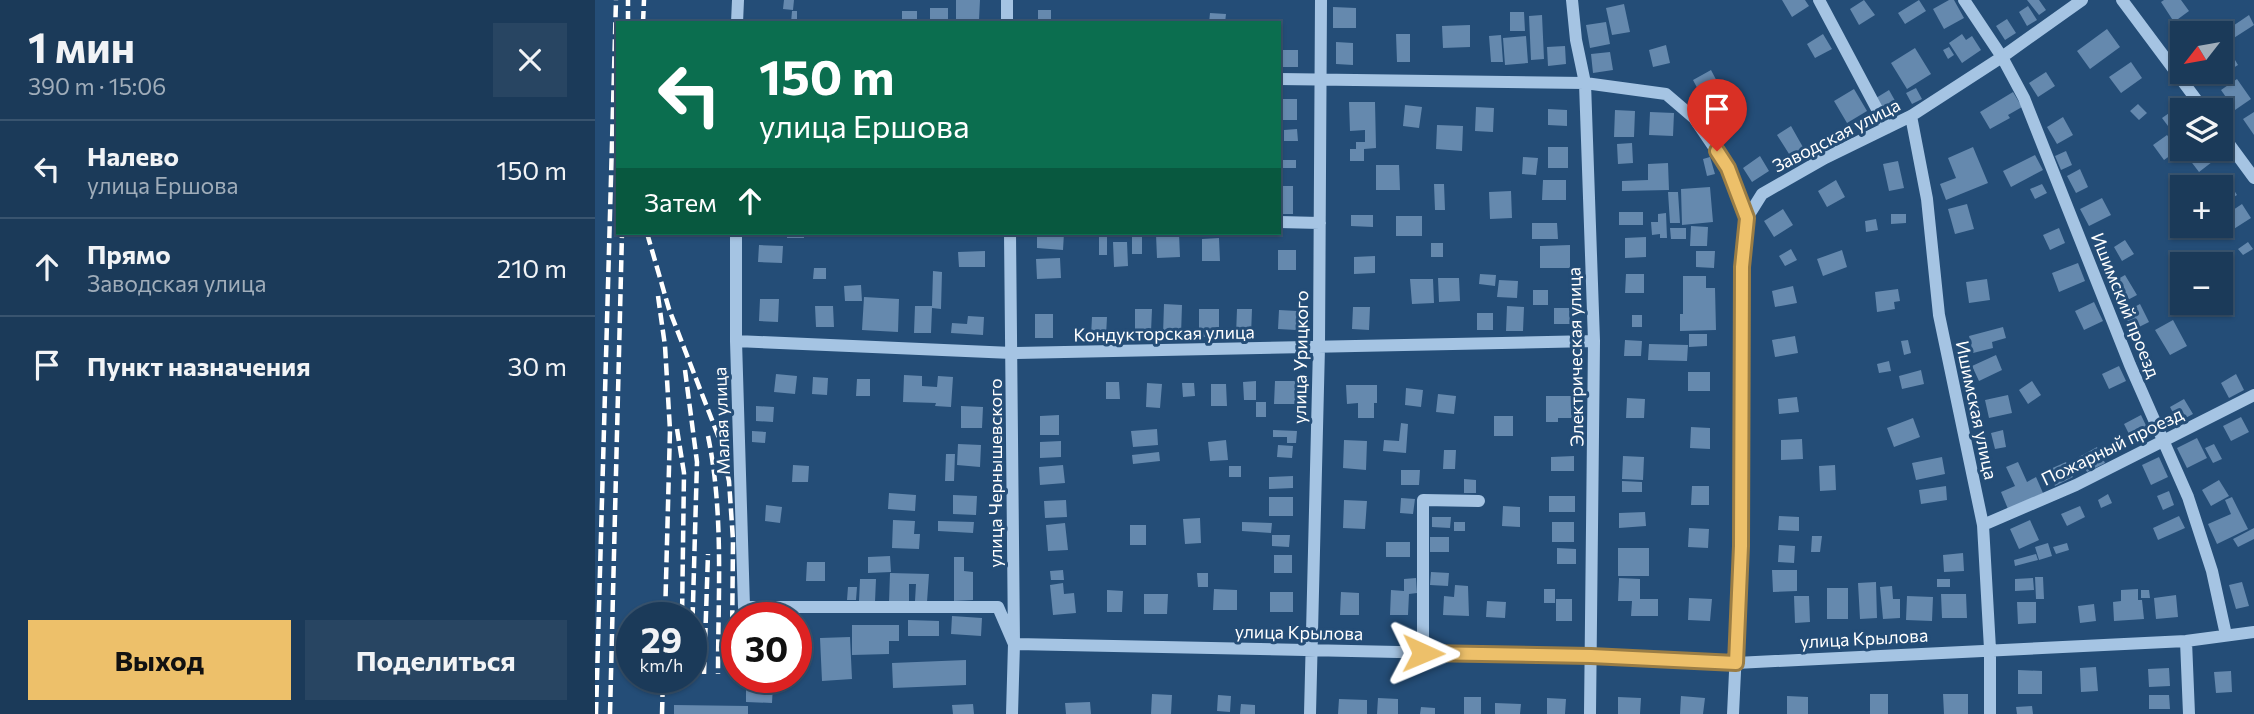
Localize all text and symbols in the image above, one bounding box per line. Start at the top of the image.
text: 1 мин [28,20,135,72]
north arrow [2170,21,2233,84]
map controls [2170,21,2233,315]
button: close [493,23,567,97]
text: 150 m [759,45,894,105]
icon: left [644,49,735,140]
text: 390 m · 15:06 [28,72,166,100]
pin [1687,79,1747,151]
icon: arrive [1698,90,1736,128]
street label: Заводская улица [1768,93,1904,177]
button: layers [2170,98,2233,161]
text: улица Ершова [759,105,970,145]
text: Налево [87,140,179,171]
icon: left [28,150,66,188]
text: 150 m [496,154,567,185]
text: улица Ершова [87,171,238,199]
button: + [2170,175,2233,238]
icon: ahead [731,182,769,220]
text: Затем [644,186,717,217]
street label: Ишимский проезд [2087,229,2165,381]
text: Прямо [87,238,171,269]
icon: ahead [28,248,66,286]
text: 210 m [497,252,567,283]
button: − [2170,252,2233,315]
street label: Электрическая улица [1562,267,1588,447]
text: Заводская улица [87,269,266,297]
street label: улица Урицкого [1288,290,1312,424]
street label: Кондукторская улица [1073,320,1255,346]
street label: Ишимская улица [1952,338,2002,482]
icon: arrive [28,346,66,384]
text: Пункт назначения [87,350,311,381]
text: 30 m [508,350,567,381]
street label: Малая улица [708,367,734,475]
street label: улица Чернышевского [984,378,1006,568]
street label: Пожарный проезд [2037,402,2187,490]
speed limit sign: 30 [721,602,812,693]
position arrow [1386,616,1460,690]
text: 29 [641,617,682,660]
button: Выход [28,620,291,700]
button: Поделиться [305,620,567,700]
street label: улица Крылова [1235,620,1363,644]
street label: улица Крылова [1799,624,1929,652]
text: km/h [640,654,683,676]

